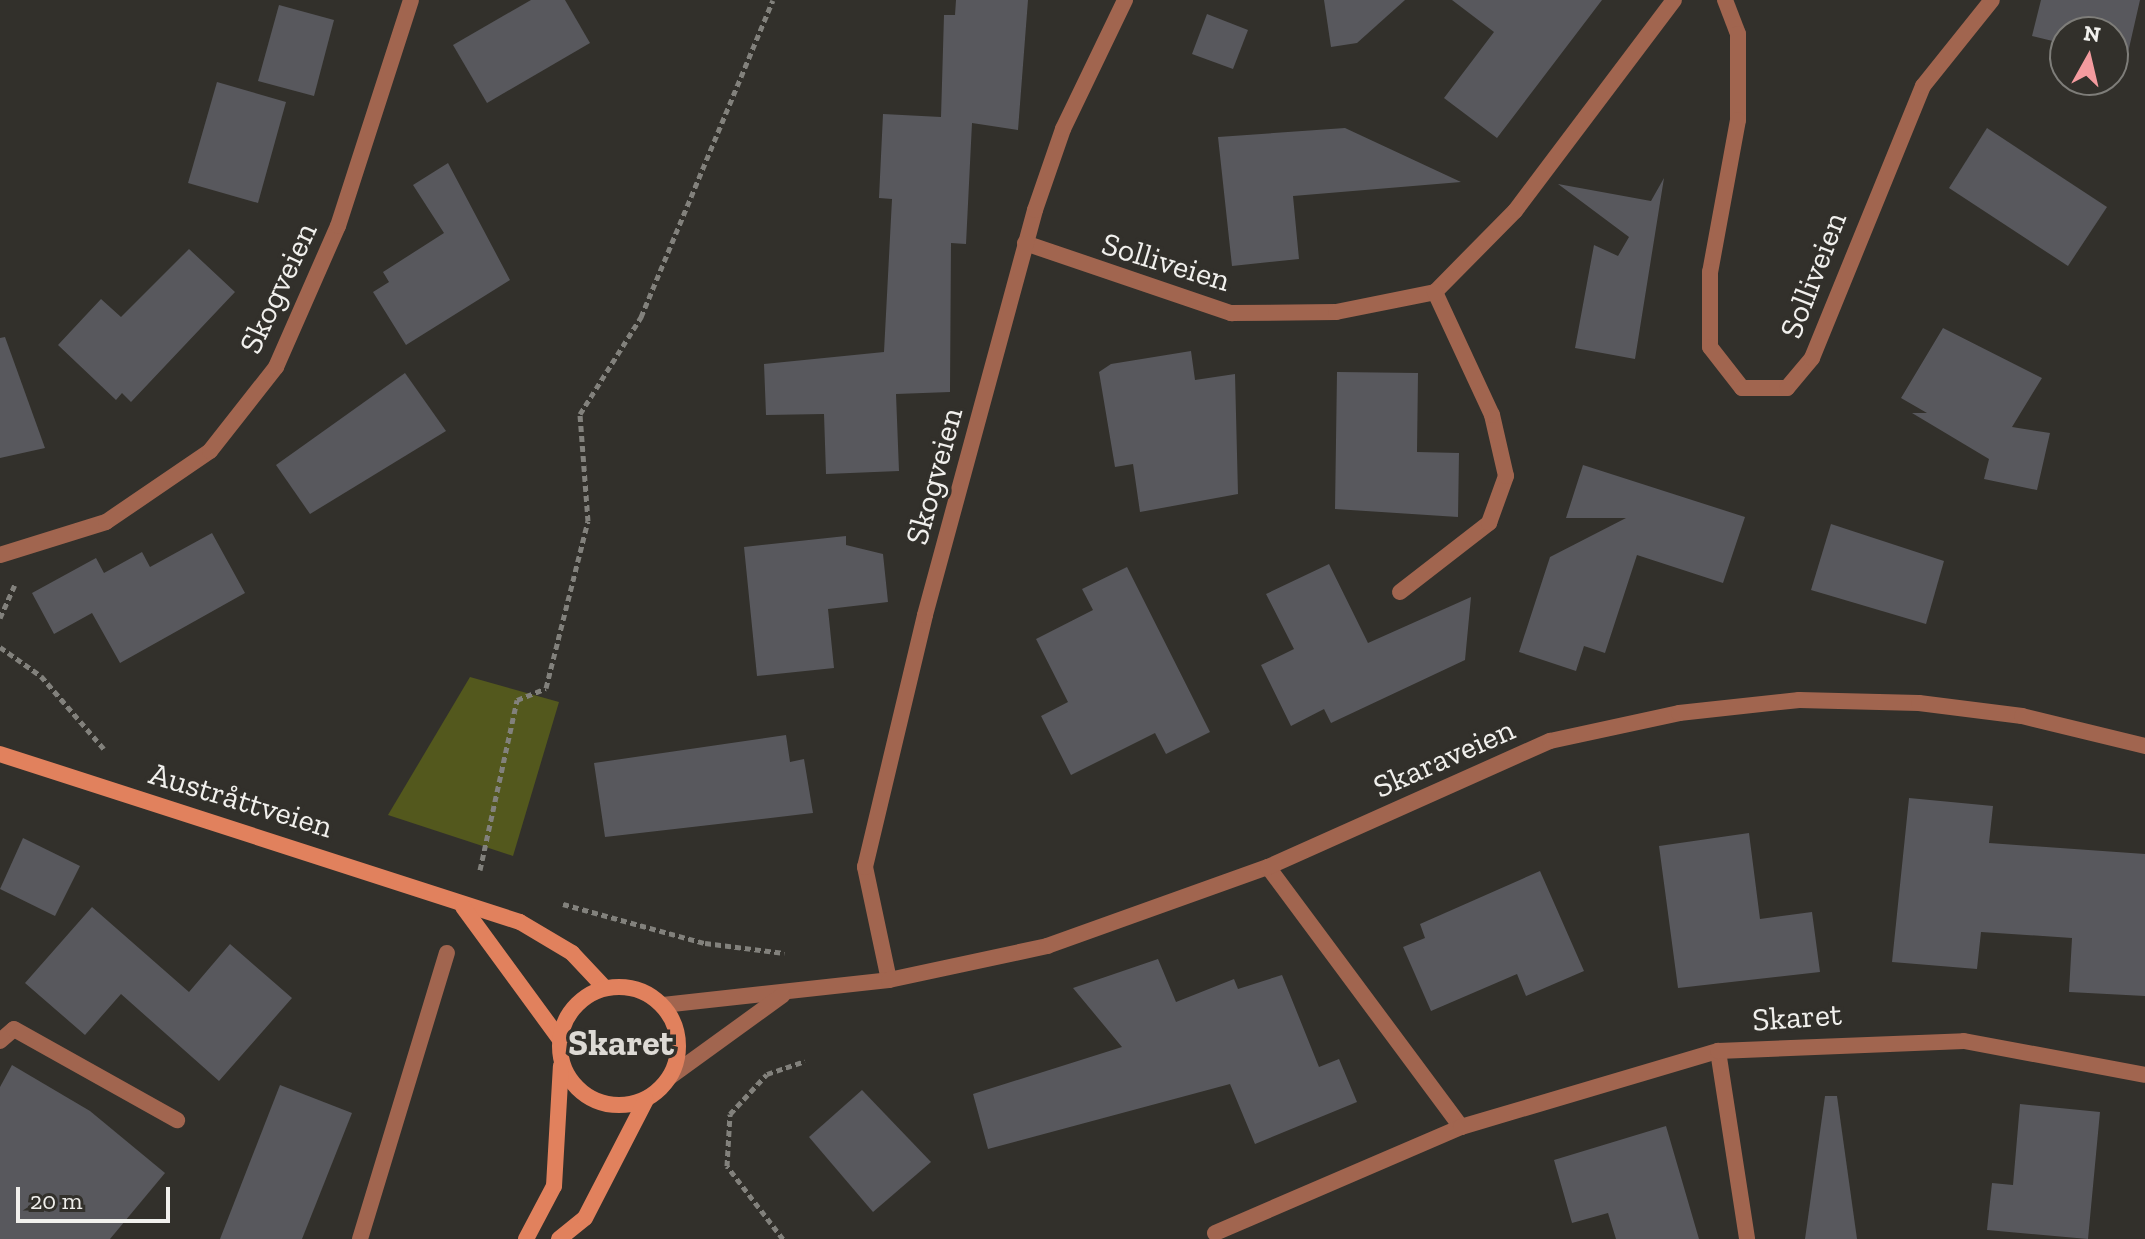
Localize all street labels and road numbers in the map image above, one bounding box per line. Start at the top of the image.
street label: Solliveien [1771,206,1855,344]
street label: Skogveien [231,216,325,360]
street label: Solliveien [1097,224,1235,300]
street label: Skogveien [897,403,971,549]
street label: Skaraveien [1367,710,1521,806]
street label: Austråttveien [145,754,337,846]
street label: Skaret [1751,995,1843,1039]

